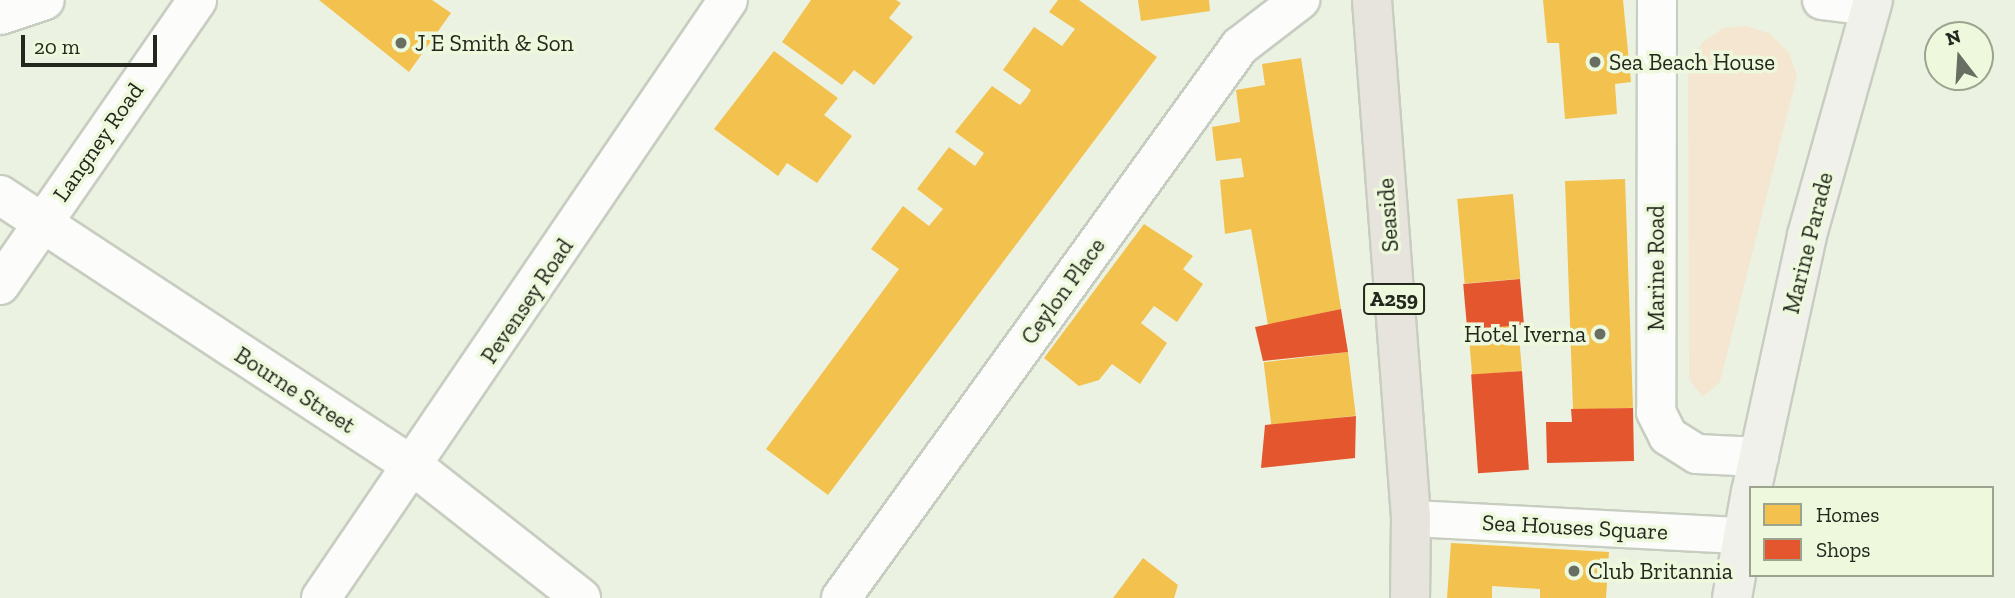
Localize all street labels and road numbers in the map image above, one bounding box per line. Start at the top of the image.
street label: Langney Road [47,77,149,207]
street label: Marine Parade [1777,169,1839,317]
street label: Seaside [1372,177,1404,253]
street label: Marine Road [1642,205,1670,331]
street label: Ceylon Place [1015,232,1111,350]
street label: Pevensey Road [475,233,579,369]
road number: A259 [1362,282,1426,316]
street label: Bourne Street [230,341,360,439]
street label: Sea Houses Square [1481,508,1669,546]

